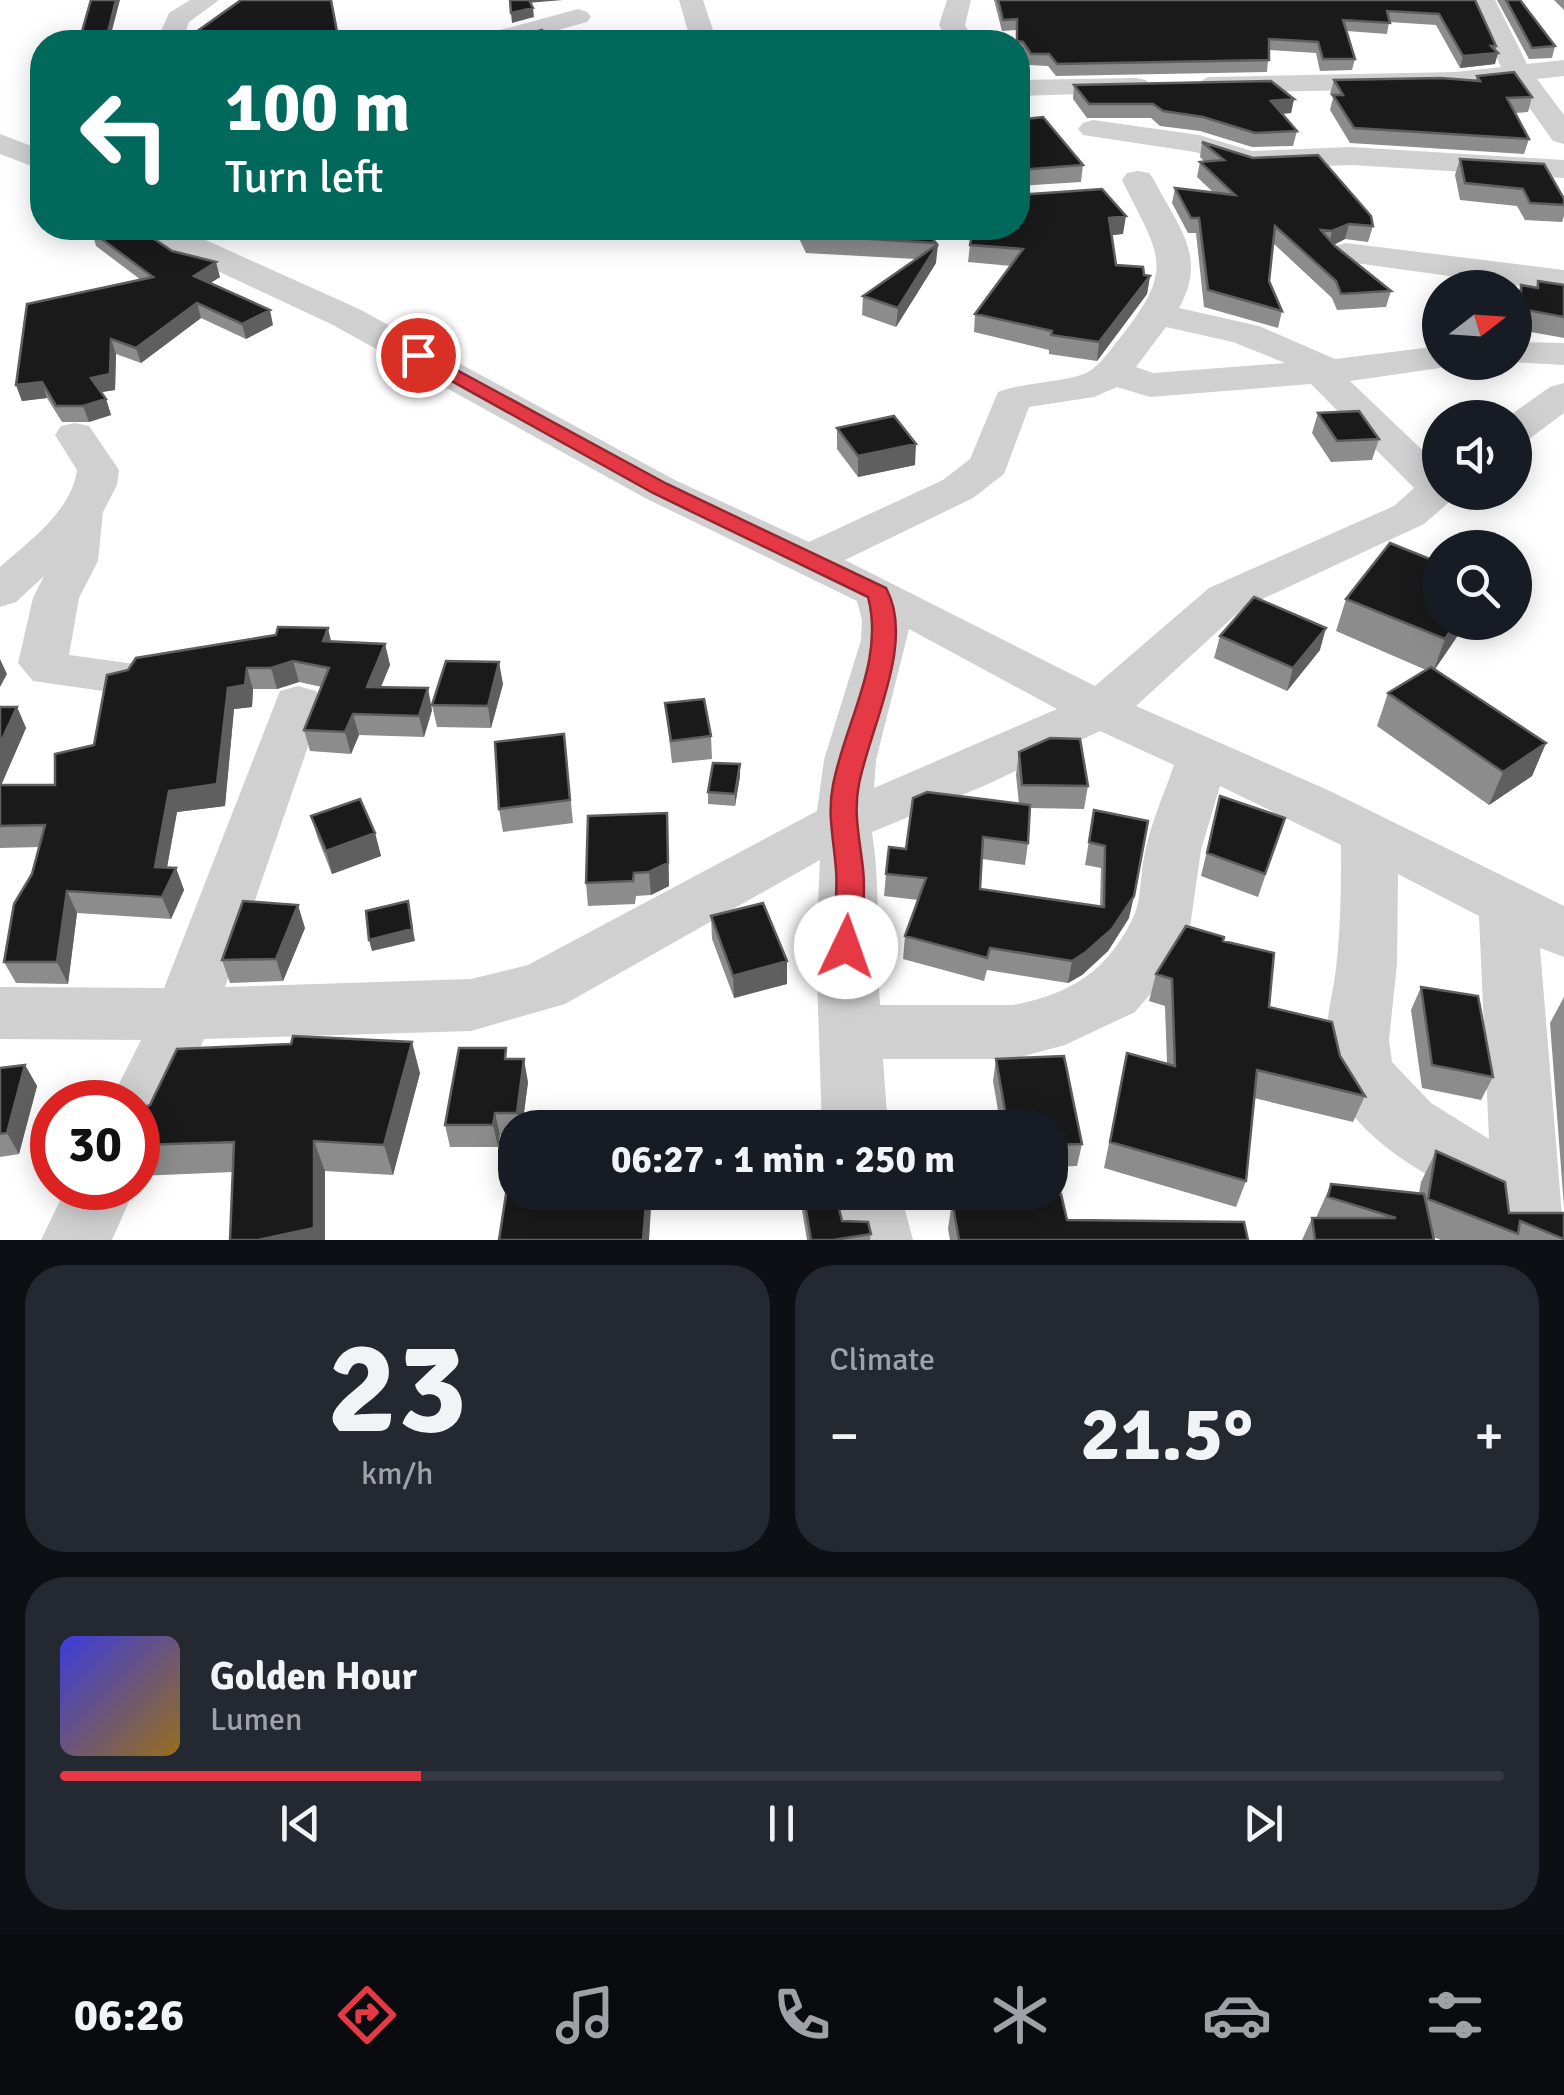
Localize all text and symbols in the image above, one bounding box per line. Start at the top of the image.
text: 100 m [225,64,410,150]
icon: left [60,70,190,200]
text: Turn left [225,150,384,205]
north arrow [1422,270,1532,380]
map controls [1422,270,1532,640]
pin [376,313,461,398]
icon: arrive [391,328,446,383]
button: sound [1422,400,1532,510]
button: search [1422,530,1532,640]
position arrow [794,895,898,999]
speed limit sign: 30 [30,1080,160,1210]
text: 06:27 · 1 min · 250 m [611,1136,955,1183]
text: 23 [327,1309,467,1469]
text: Climate [830,1340,935,1379]
text: 21.5° [1080,1388,1253,1481]
text: − [830,1402,859,1470]
text: + [1474,1402,1504,1470]
text: km/h [361,1454,433,1493]
text: Golden Hour [210,1653,417,1700]
text: Lumen [210,1700,302,1739]
icon: previous [273,1796,328,1851]
icon: pause [754,1796,809,1851]
icon: next [1236,1796,1291,1851]
icon: directions [332,1980,402,2050]
icon: music [550,1980,620,2050]
icon: phone [767,1980,837,2050]
icon: climate [985,1980,1055,2050]
icon: car [1202,1980,1272,2050]
icon: filters [1420,1980,1490,2050]
text: 06:26 [74,1988,184,2043]

